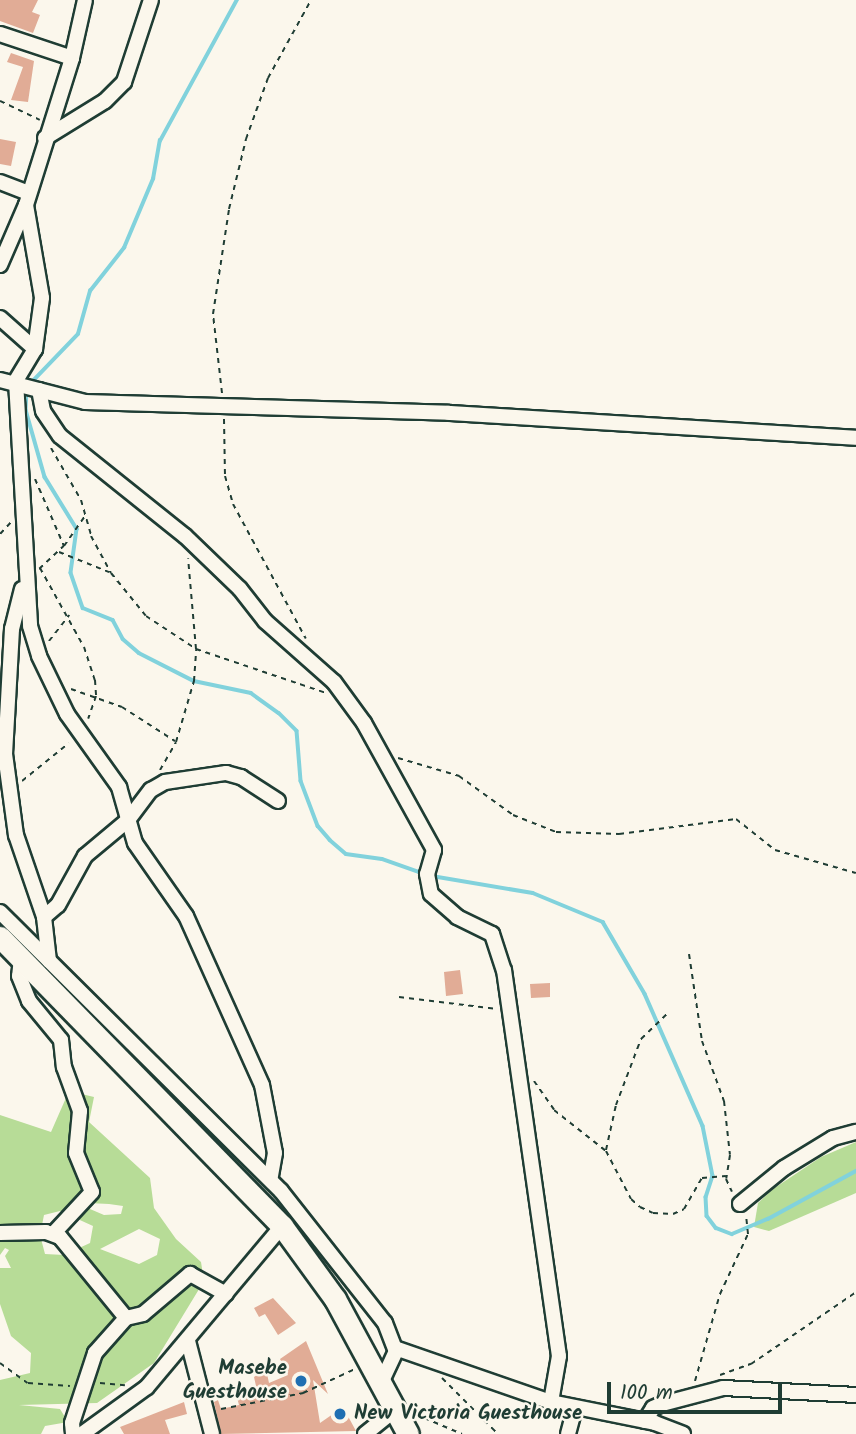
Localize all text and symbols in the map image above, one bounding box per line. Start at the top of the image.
place label: Masebe Guesthouse [183,1356,287,1406]
scale bar [611,1368,786,1412]
marker: Masebe Guesthouse [293,1373,309,1389]
text: 100 m [620,1377,673,1410]
place label: New Victoria Guesthouse [354,1401,582,1427]
marker: New Victoria Guesthouse [332,1406,348,1422]

